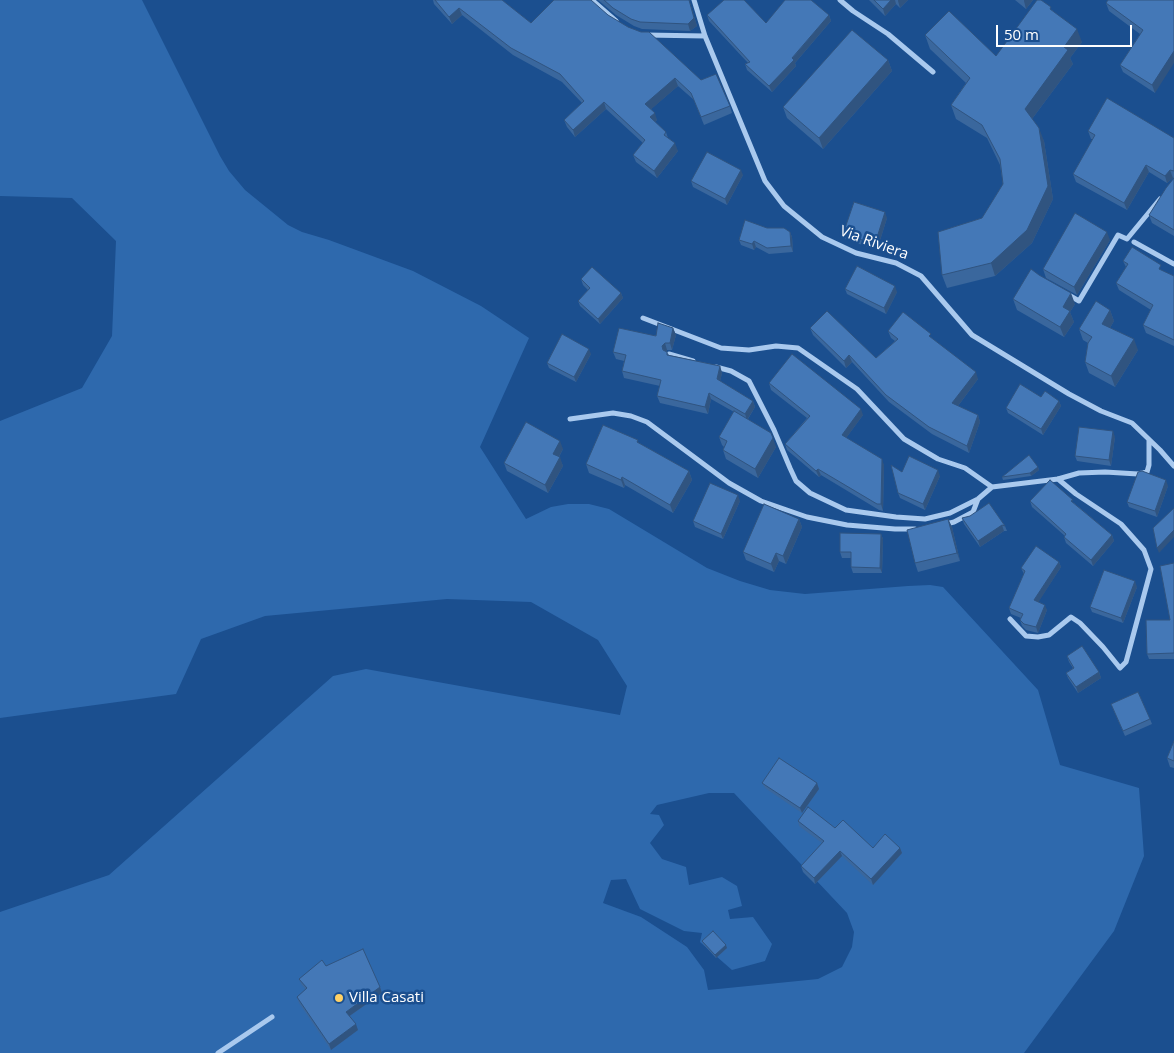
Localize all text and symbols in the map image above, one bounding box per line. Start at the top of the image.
scale bar [999,15,1135,47]
text: 50 m [1004,24,1039,44]
street label: Via Riviera [837,222,911,264]
place label: Villa Casati [349,989,424,1007]
marker: Villa Casati [333,992,345,1004]

